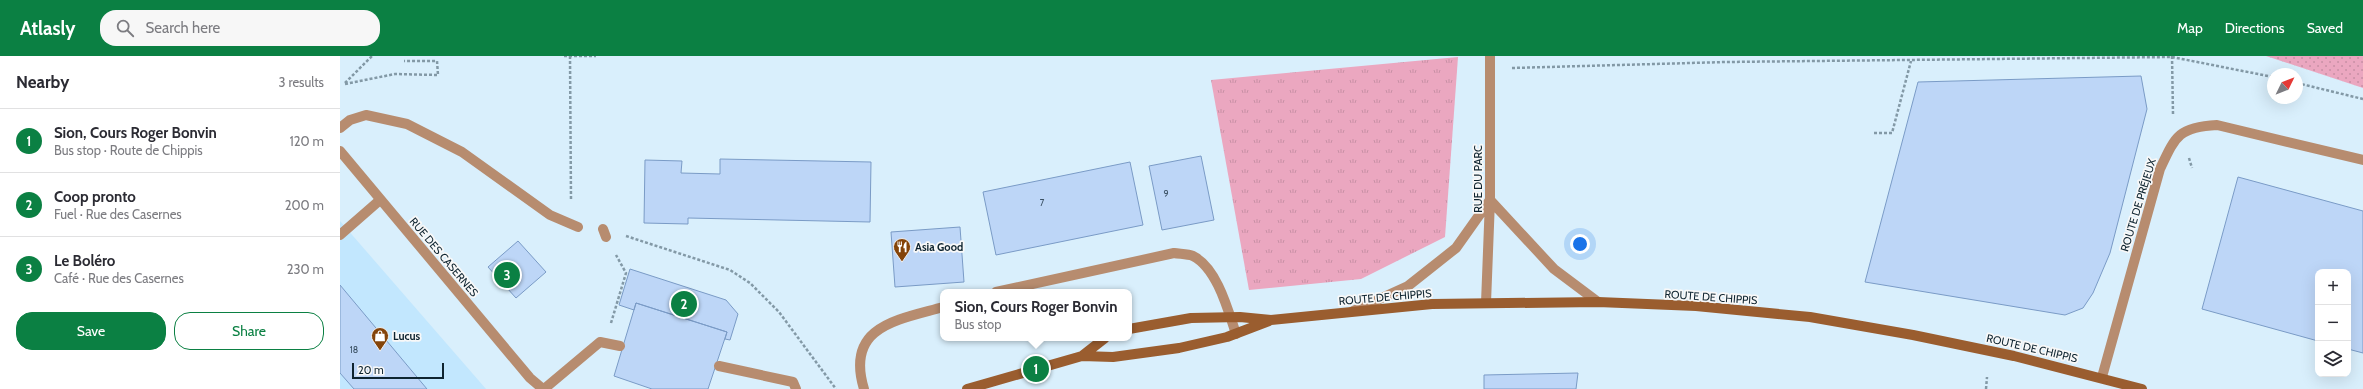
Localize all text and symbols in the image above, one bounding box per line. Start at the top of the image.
search box [100,10,380,46]
text: Atlasly [20,17,76,40]
icon: search [114,17,136,39]
text: Search here [146,19,220,37]
text: Map [2177,19,2203,37]
text: Directions [2225,19,2285,37]
text: Saved [2307,19,2343,37]
north arrow [2267,68,2303,104]
text: Nearby [16,72,69,92]
text: 3 results [278,74,324,90]
text: Sion, Cours Roger Bonvin [54,124,217,142]
text: 1 [27,133,31,149]
text: 120 m [290,133,324,149]
text: Bus stop · Route de Chippis [54,142,203,158]
street label: RUE DU PARC [1471,145,1485,213]
street label: ROUTE DE PRÉJEUX [2117,156,2159,253]
text: Coop pronto [54,188,136,206]
house number: 9 [1163,188,1169,199]
text: 2 [26,197,32,213]
text: 200 m [285,197,324,213]
house number: 7 [1040,197,1045,208]
text: Fuel · Rue des Casernes [54,206,182,222]
street label: RUE DES CASERNES [407,215,482,300]
your location [1570,234,1590,254]
restaurant icon: Asia Good [892,237,912,262]
place label: Asia Good [915,240,963,254]
text: Le Boléro [54,252,115,270]
pin: 3 [494,260,520,290]
text: 3 [25,261,33,277]
text: 230 m [287,261,324,277]
map controls [2315,269,2351,377]
button: + [2315,269,2351,305]
text: Café · Rue des Casernes [54,270,184,286]
street label: ROUTE DE CHIPPIS [1338,286,1433,308]
street label: ROUTE DE CHIPPIS [1664,287,1759,307]
pin: 2 [671,289,697,319]
popup [940,289,1132,341]
text: Sion, Cours Roger Bonvin [955,298,1117,316]
button: − [2315,305,2351,341]
button: Save [16,312,166,350]
button: Share [174,312,324,350]
text: Bus stop [955,316,1001,332]
shop icon: Lucus [370,326,390,351]
place label: Lucus [393,329,421,343]
street label: ROUTE DE CHIPPIS [1985,331,2080,365]
button: layers [2315,341,2351,377]
house number: 18 [350,344,358,355]
pin: 1 [1023,354,1049,384]
scale bar [352,361,444,380]
text: 20 m [358,363,384,377]

